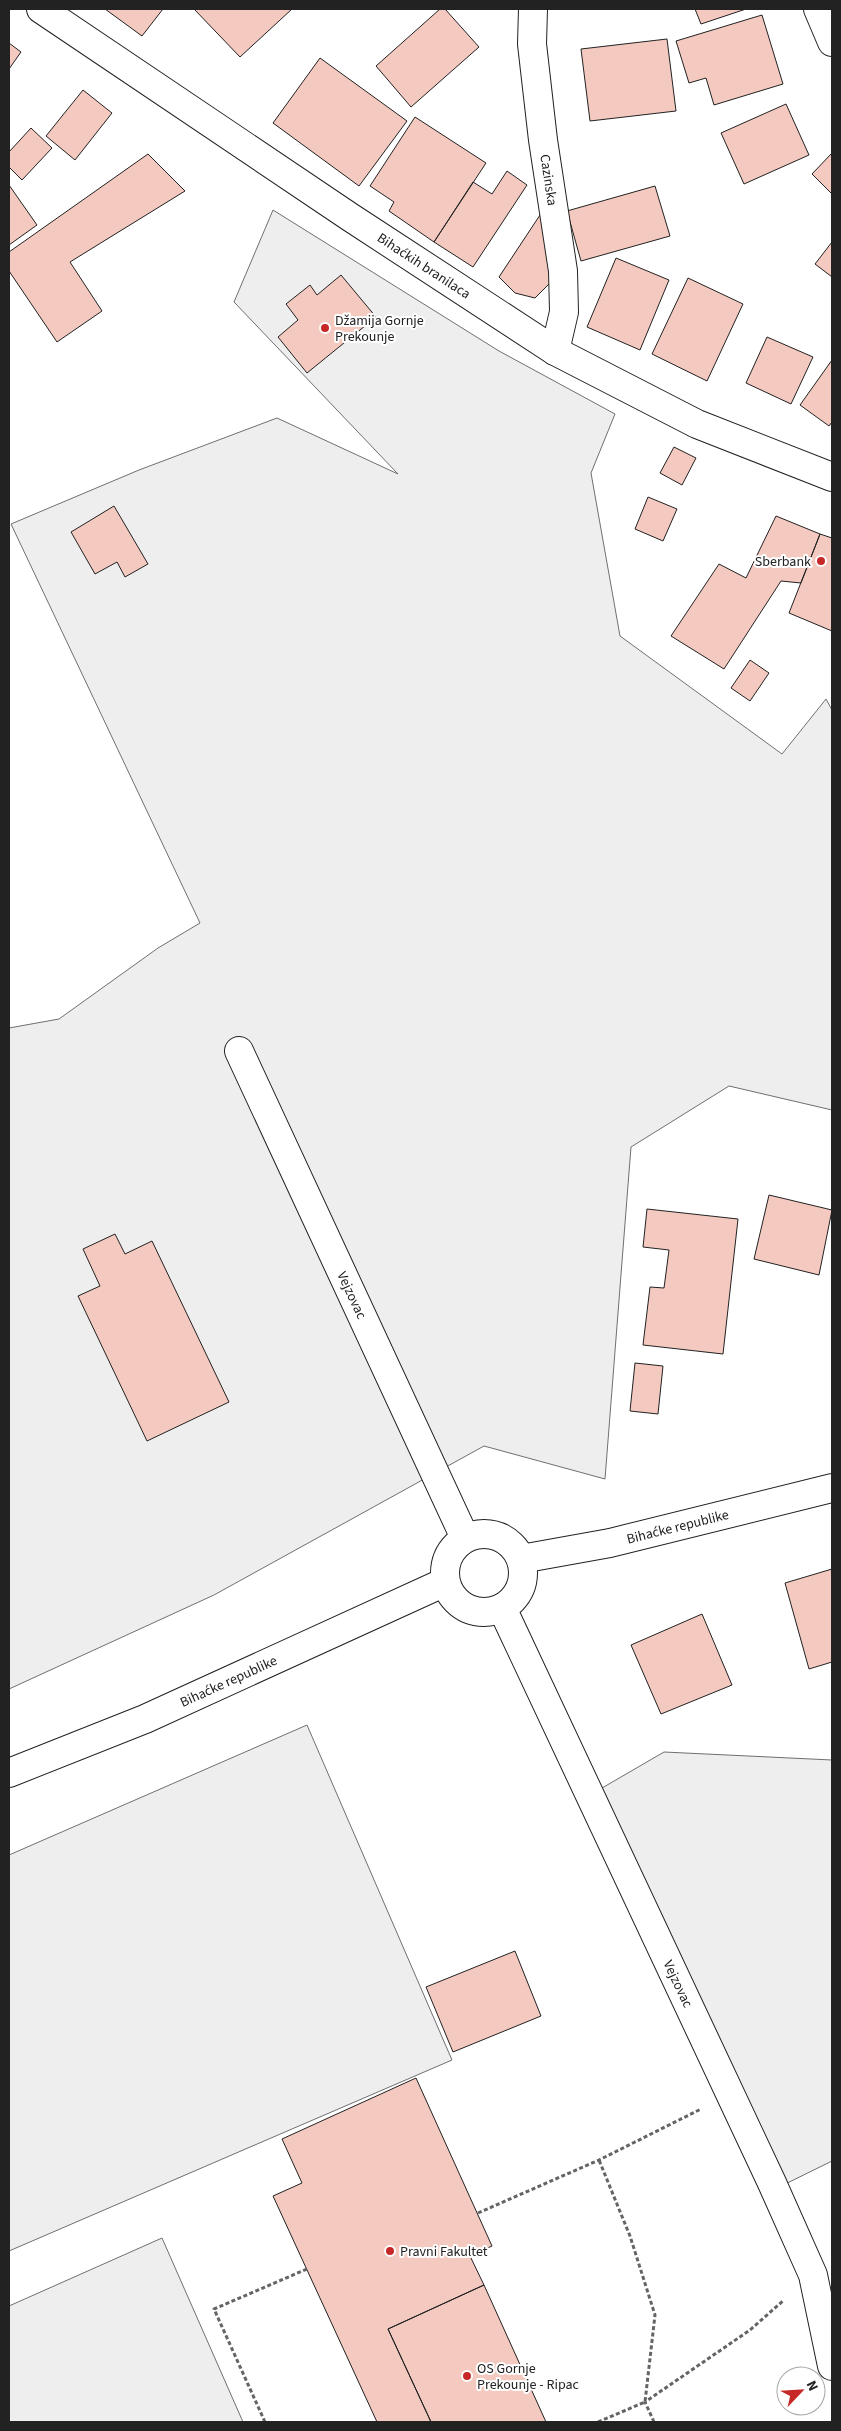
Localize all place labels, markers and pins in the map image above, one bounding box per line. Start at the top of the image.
place label: Džamija Gornje Prekounje [335,311,424,347]
marker: Džamija Gornje Prekounje [319,322,331,334]
place label: Sberbank [755,552,811,572]
marker: Sberbank [815,555,827,567]
place label: Pravni Fakultet [400,2242,488,2262]
marker: Pravni Fakultet [384,2245,396,2257]
place label: OS Gornje Prekounje - Ripac [477,2359,580,2395]
marker: OS Gornje Prekounje - Ripac [461,2370,473,2382]

